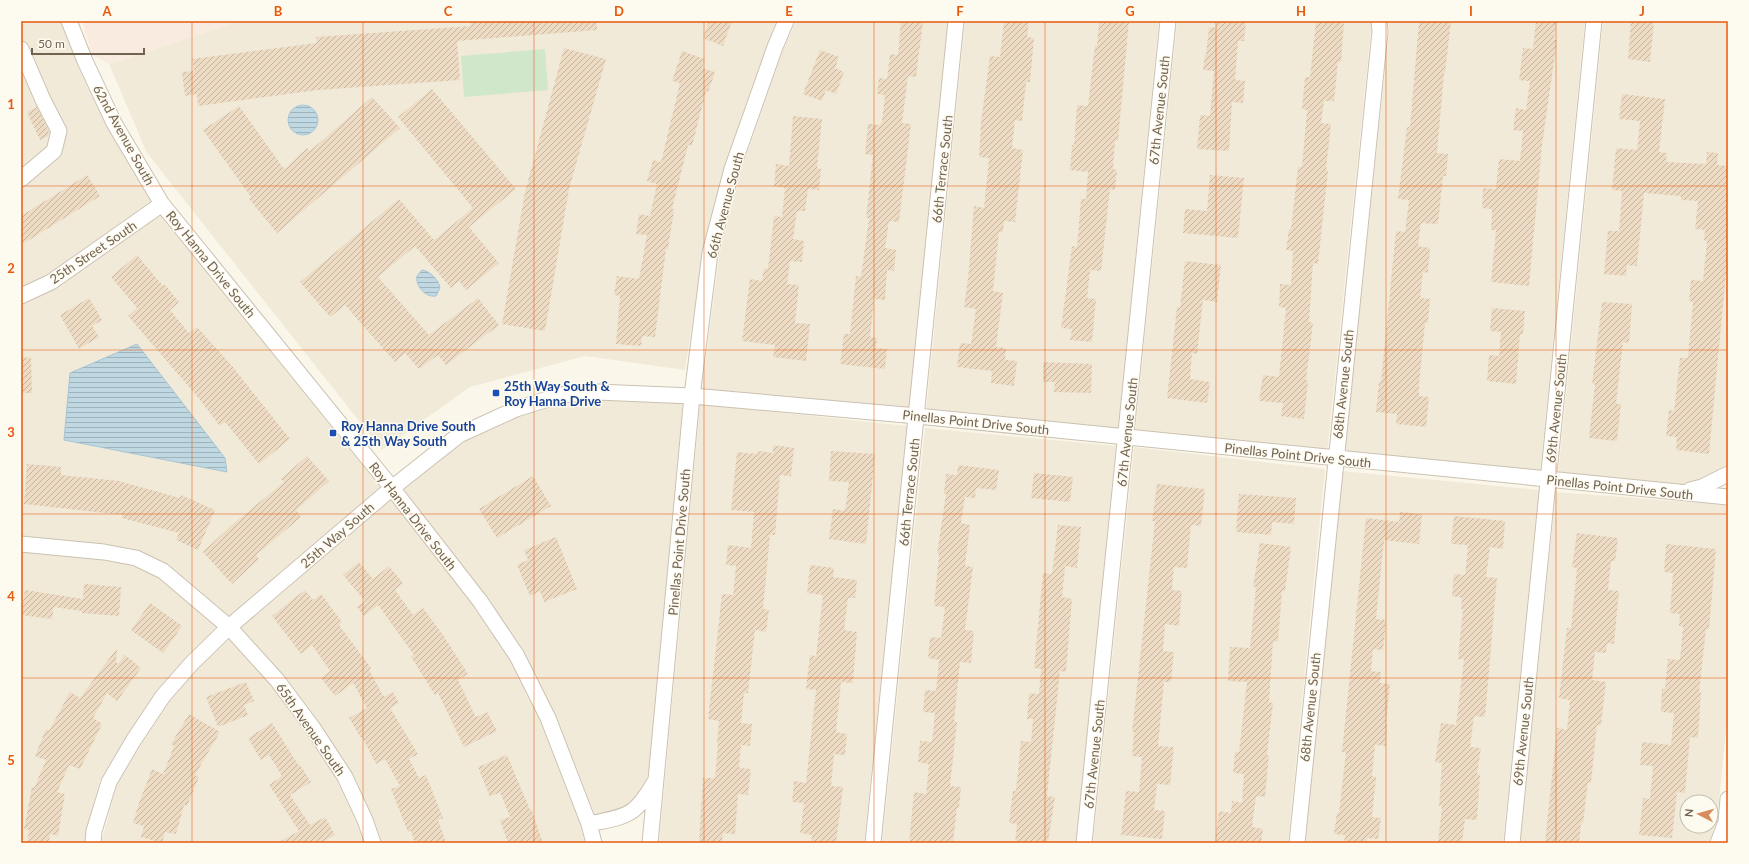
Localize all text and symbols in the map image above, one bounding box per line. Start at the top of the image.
text: A [101,3,112,19]
text: B [274,3,283,19]
text: C [444,3,453,19]
text: D [614,3,624,19]
text: E [785,3,793,19]
text: F [956,3,964,19]
text: G [1125,3,1135,19]
text: H [1296,3,1306,19]
text: I [1469,3,1473,19]
text: J [1639,3,1645,19]
scale bar [32,30,144,56]
text: 50 m [38,36,65,51]
street label: 67th Avenue South [1145,55,1173,165]
street label: 62nd Avenue South [90,82,158,188]
text: 1 [7,96,15,112]
street label: 66th Terrace South [928,114,956,224]
street label: 66th Avenue South [703,150,747,260]
street label: Roy Hanna Drive South [163,207,259,321]
street label: 25th Street South [46,217,140,287]
text: 2 [7,260,15,276]
street label: 68th Avenue South [1329,329,1357,439]
street label: 69th Avenue South [1542,353,1570,463]
street label: 67th Avenue South [1113,377,1141,487]
place label: 25th Way South & Roy Hanna Drive [504,378,611,409]
marker: 25th Way South & Roy Hanna Drive [491,388,501,398]
street label: Pinellas Point Drive South [902,406,1050,438]
place label: Roy Hanna Drive South & 25th Way South [341,418,475,449]
text: 3 [7,424,15,440]
marker: Roy Hanna Drive South & 25th Way South [328,428,338,438]
street label: 66th Terrace South [895,437,923,547]
street label: Pinellas Point Drive South [1224,439,1372,471]
street label: Roy Hanna Drive South [366,459,460,573]
street label: Pinellas Point Drive South [665,468,693,616]
street label: Pinellas Point Drive South [1546,471,1694,503]
street label: 25th Way South [297,499,377,571]
text: 4 [7,588,15,604]
street label: 68th Avenue South [1296,652,1324,762]
street label: 69th Avenue South [1509,676,1537,786]
street label: 65th Avenue South [273,679,349,779]
street label: 67th Avenue South [1080,699,1108,809]
text: 5 [7,752,15,768]
north arrow [1679,794,1719,834]
text: N [1682,808,1695,818]

